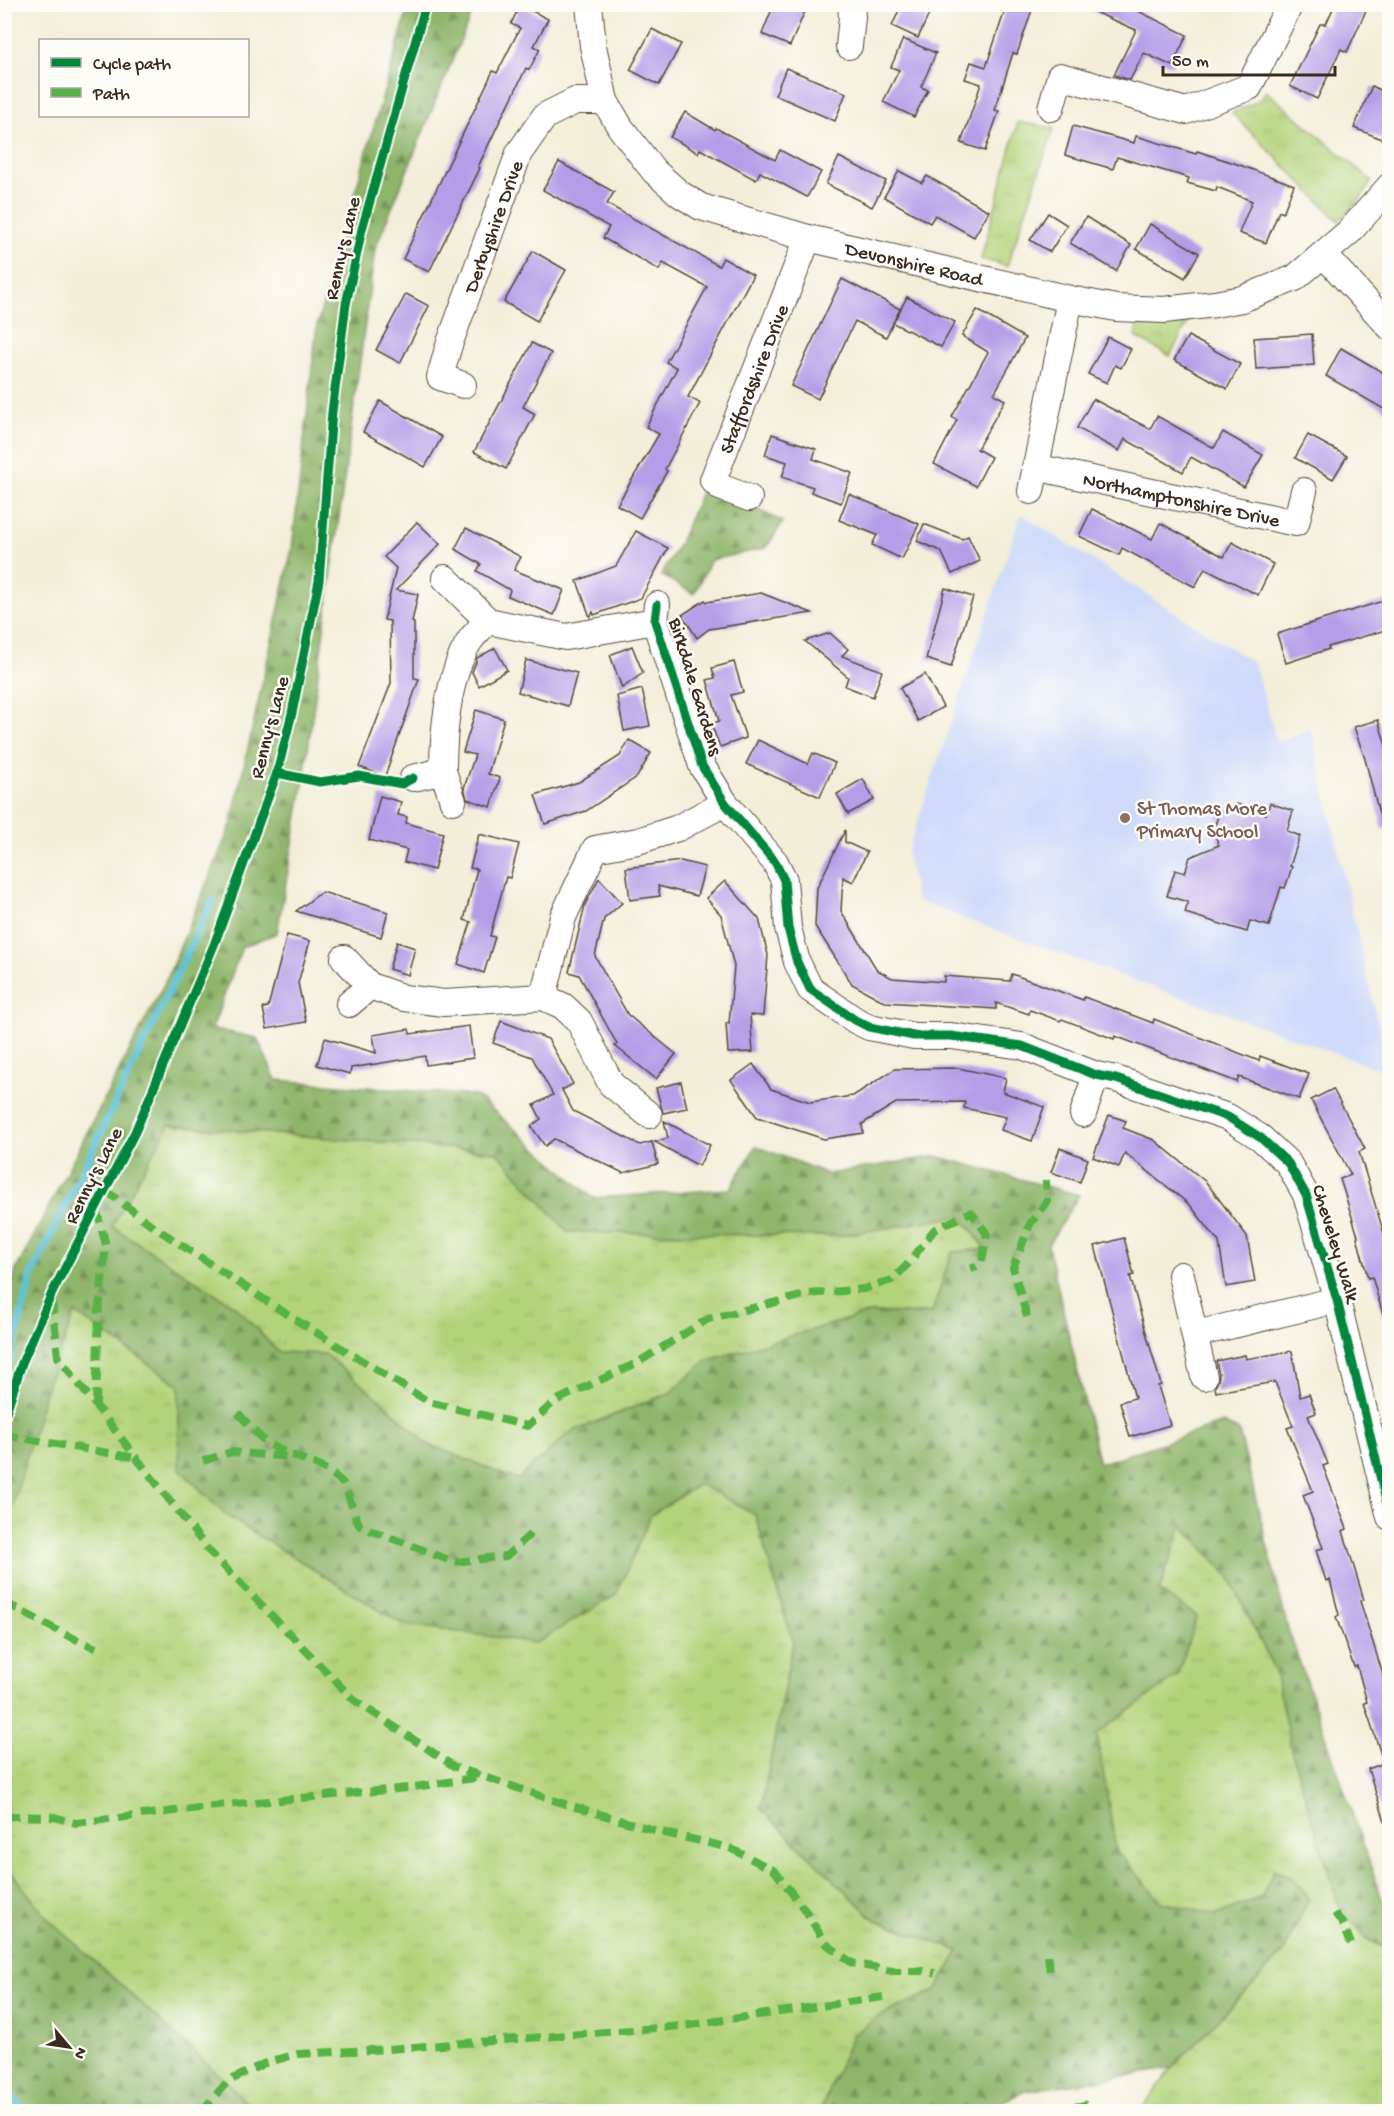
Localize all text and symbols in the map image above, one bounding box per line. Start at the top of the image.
legend [39,39,249,117]
scale bar [1163,39,1336,77]
text: 50 m [1172,52,1209,73]
text: Cycle path [93,55,171,76]
text: Path [92,85,130,106]
street label: Derbyshire Drive [460,157,530,299]
street label: Renny's Lane [321,194,368,303]
street label: Devonshire Road [840,239,987,294]
street label: Staffordshire Drive [716,301,796,458]
street label: Northamptonshire Drive [1080,470,1282,534]
street label: Birkdale Gardens [662,615,726,759]
street label: Renny's Lane [247,674,296,782]
place label: St Thomas More Primary School [1136,799,1268,845]
marker: St Thomas More Primary School [1118,811,1132,825]
street label: Renny's Lane [61,1124,130,1229]
street label: Cheveley Walk [1305,1182,1363,1308]
north arrow [39,2017,99,2077]
text: N [68,2043,90,2062]

